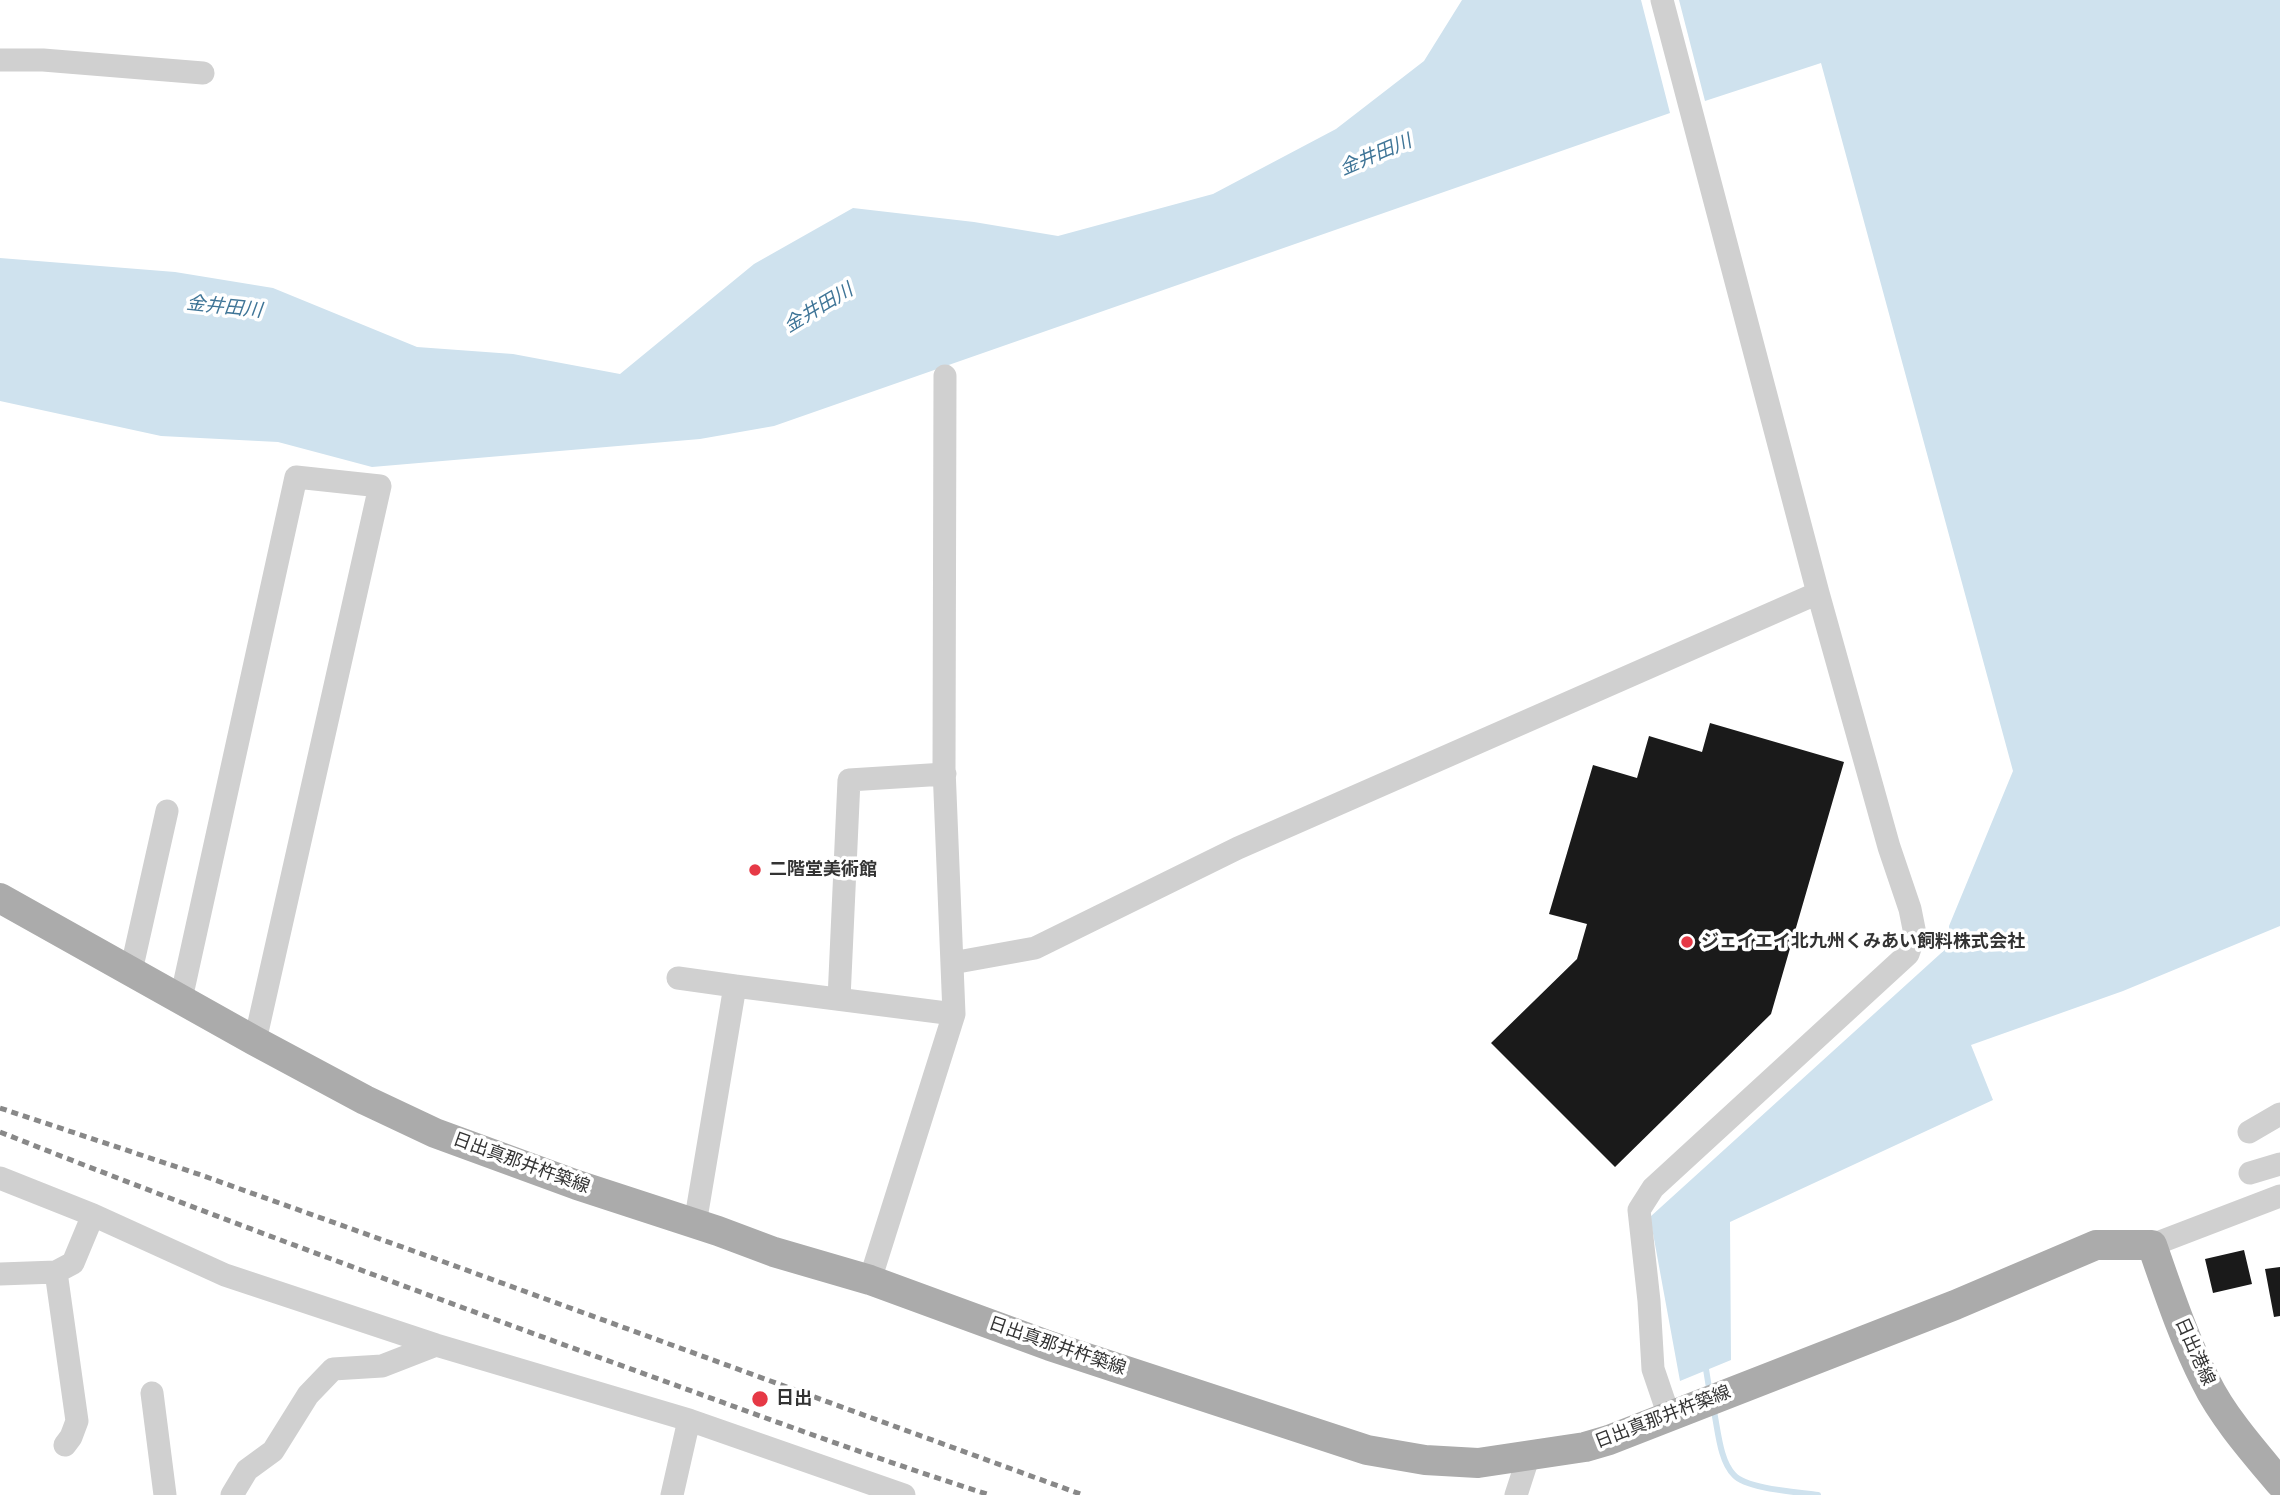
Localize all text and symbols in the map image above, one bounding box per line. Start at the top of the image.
water label: 金井田川 [1337,131,1415,181]
water label: 金井田川 [781,280,857,338]
water label: 金井田川 [185,293,263,323]
place label: 二階堂美術館 [769,859,877,881]
marker: 二階堂美術館 [747,862,763,878]
place label: ジェイエイ北九州くみあい飼料株式会社 [1701,931,2025,953]
marker: ジェイエイ北九州くみあい飼料株式会社 [1679,934,1695,950]
street label: 日出真那井杵築線 [450,1129,592,1199]
street label: 日出真那井杵築線 [985,1313,1129,1381]
street label: 日出港線 [2169,1315,2219,1389]
street label: 日出真那井杵築線 [1592,1382,1734,1454]
place label: 日出 [776,1388,812,1410]
marker: 日出 [750,1389,770,1409]

